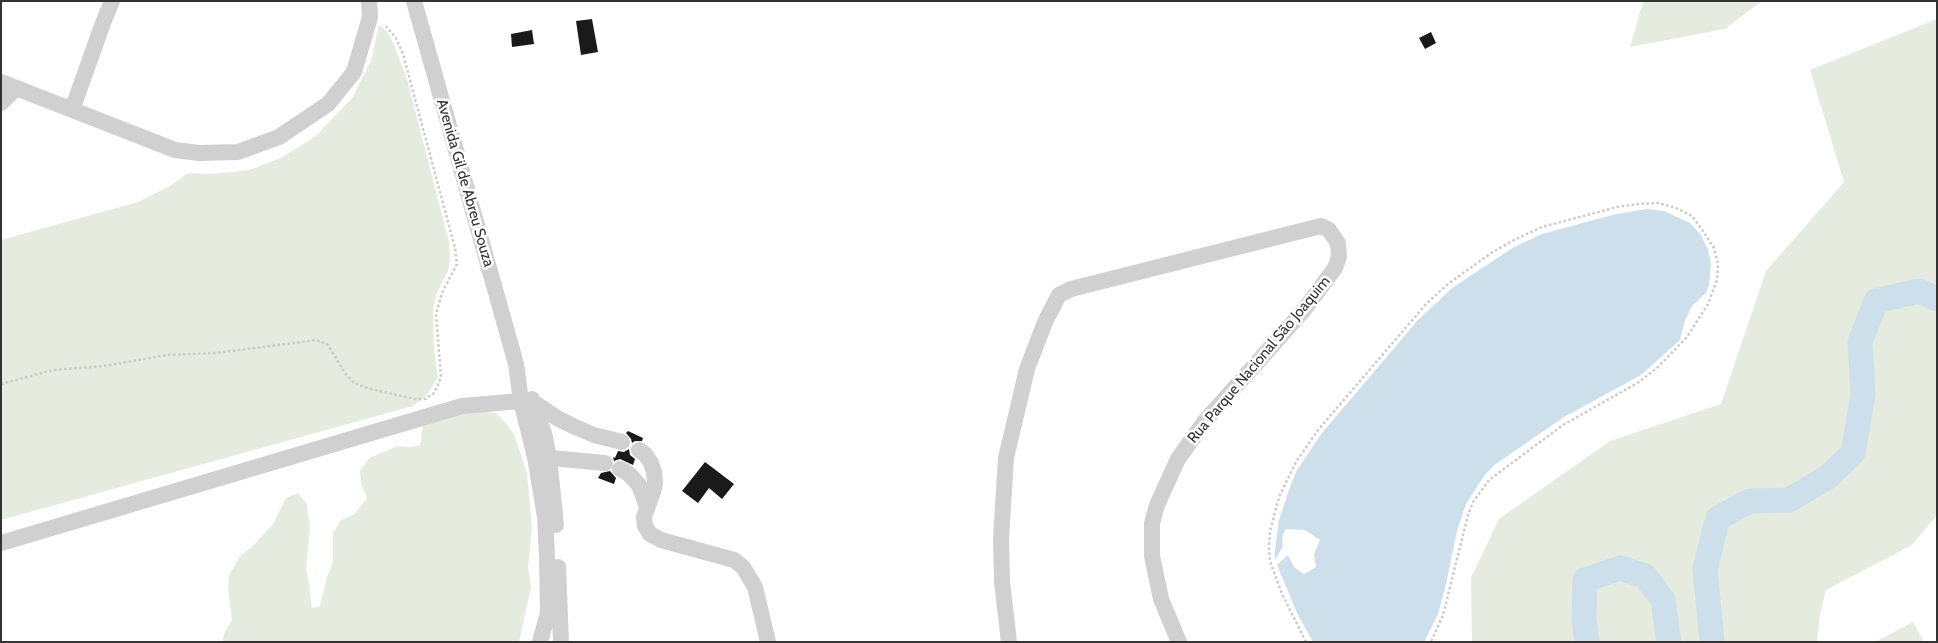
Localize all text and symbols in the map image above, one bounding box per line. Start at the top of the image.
street label: Avenida Gil de Abreu Souza [432,97,498,269]
street label: Rua Parque Nacional São Joaquim [1184,273,1334,447]

